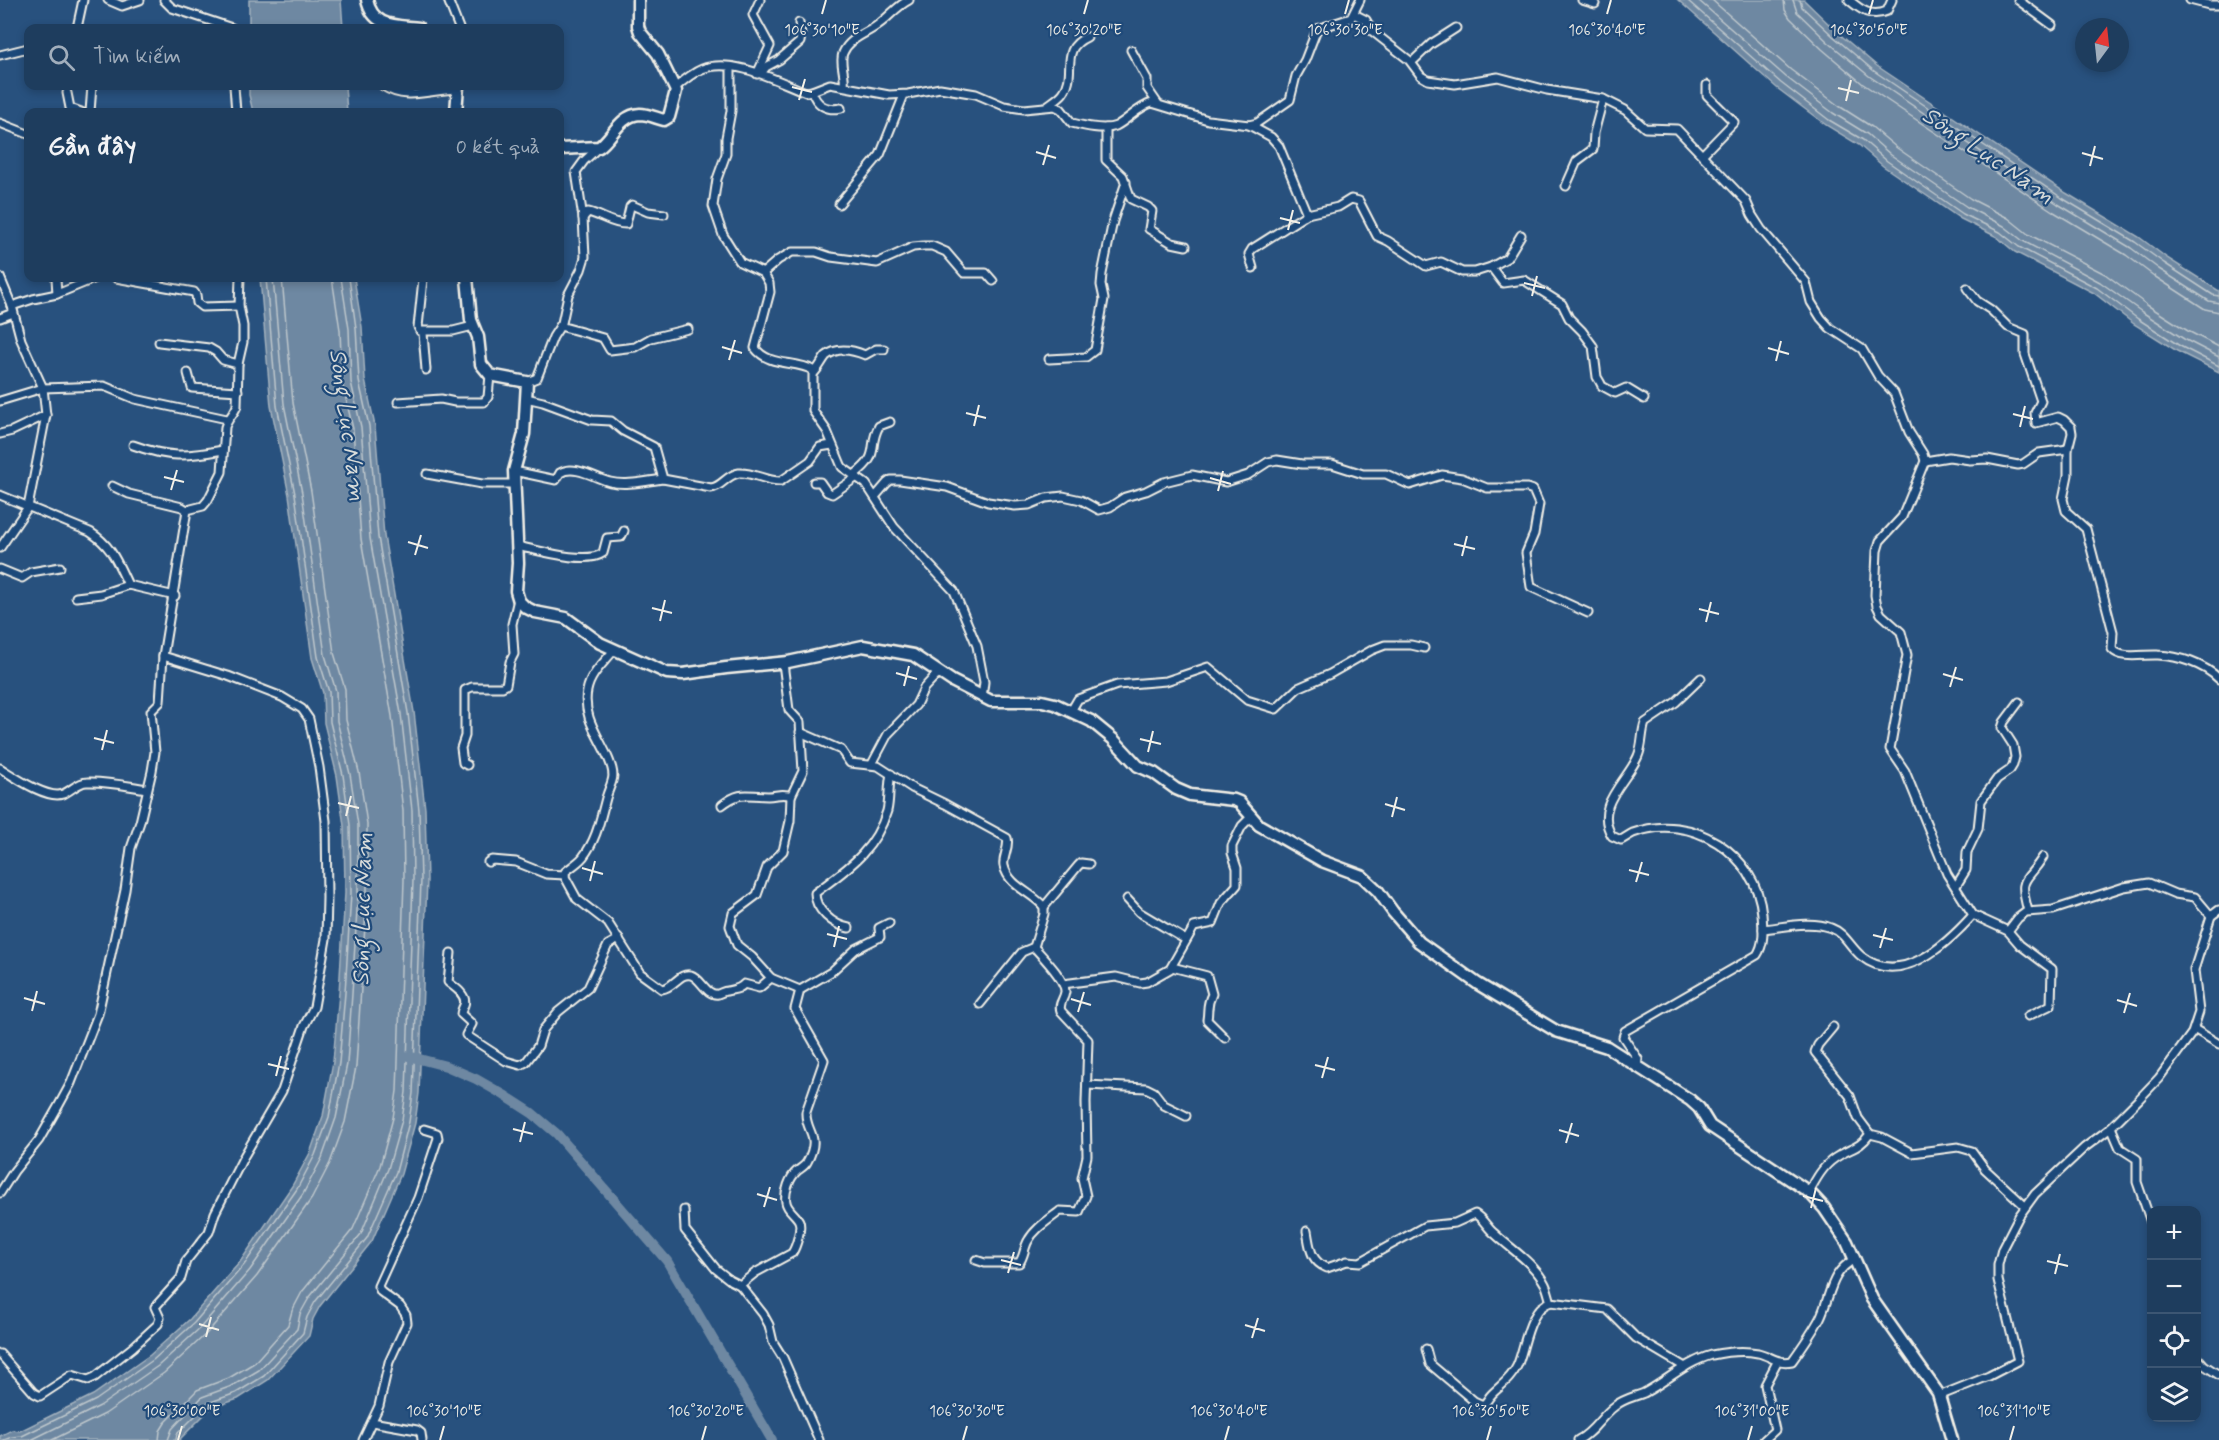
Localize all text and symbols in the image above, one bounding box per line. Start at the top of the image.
north arrow [2075,18,2129,72]
text: 106°30'10"E [784,21,860,41]
text: 106°30'20"E [1046,21,1122,41]
text: 106°30'30"E [1307,21,1383,41]
text: 106°30'40"E [1568,21,1646,41]
text: 106°30'50"E [1830,21,1908,41]
search box [24,24,564,90]
icon: search [45,41,78,74]
text: Tìm kiếm [93,43,181,71]
water label: Sông Lục Nam [1914,100,2060,214]
text: Gần đây [48,130,136,164]
text: 0 kết quả [456,134,540,161]
water label: Sông Lục Nam [318,347,373,503]
water label: Sông Lục Nam [346,832,383,986]
map controls [2147,1206,2201,1422]
button: + [2147,1206,2201,1260]
button: − [2147,1260,2201,1314]
button: locate [2147,1314,2201,1368]
button: layers [2147,1368,2201,1422]
text: 106°30'00"E [143,1402,221,1422]
text: 106°30'10"E [406,1402,482,1422]
text: 106°30'20"E [668,1402,744,1422]
text: 106°30'30"E [929,1402,1005,1422]
text: 106°30'40"E [1190,1402,1268,1422]
text: 106°30'50"E [1452,1402,1530,1422]
text: 106°31'00"E [1714,1402,1790,1422]
text: 106°31'10"E [1977,1402,2051,1422]

